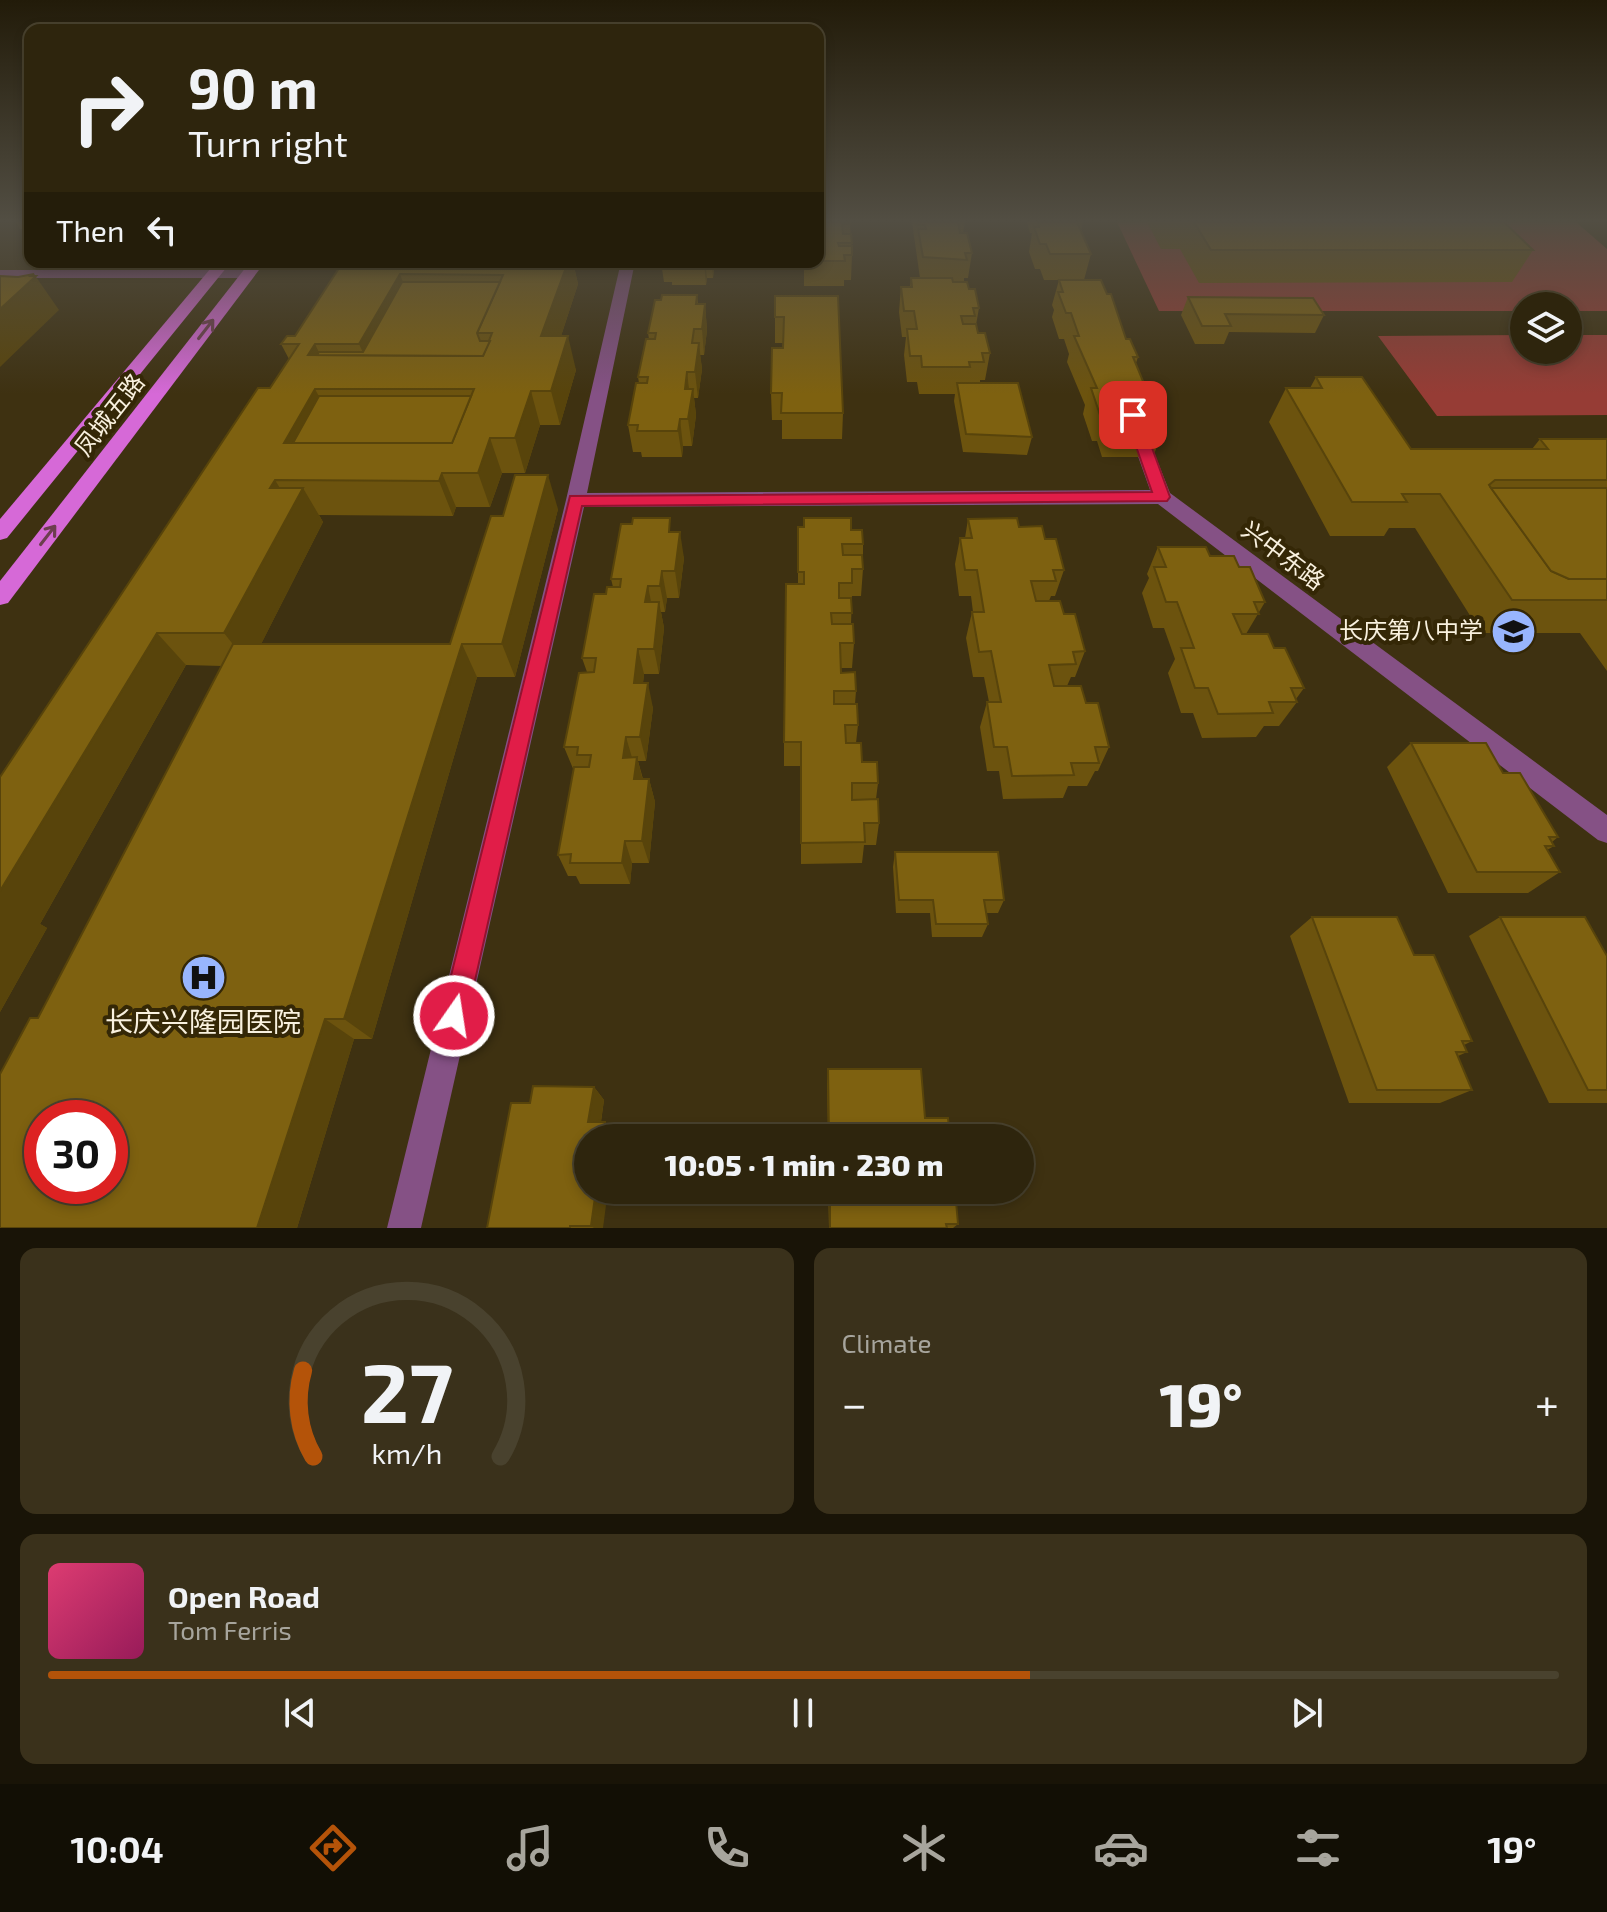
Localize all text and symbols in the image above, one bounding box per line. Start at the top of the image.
text: 90 m [188,53,318,120]
icon: right [56,56,160,160]
text: Turn right [188,121,348,164]
icon: left [140,208,184,252]
text: Then [56,212,124,248]
map controls [1510,292,1582,364]
button: layers [1510,292,1582,364]
one-way arrow [198,319,215,340]
street label: 凤城五路 [68,367,150,461]
pin [1099,381,1167,449]
icon: arrive [1111,393,1155,437]
street label: 兴中东路 [1237,514,1331,595]
one-way arrow [39,525,56,546]
school or university icon: 长庆第八中学 [1490,607,1538,655]
place label: 长庆第八中学 [1339,615,1483,644]
hospital icon: 长庆兴隆园医院 [179,953,227,1001]
position arrow [412,974,496,1058]
place label: 长庆兴隆园医院 [105,1004,301,1038]
speed limit sign: 30 [24,1100,128,1204]
text: 10:05 · 1 min · 230 m [665,1146,943,1182]
text: Climate [842,1327,931,1358]
text: 27 [361,1340,453,1440]
text: 19° [1159,1367,1243,1439]
text: − [842,1376,867,1429]
text: + [1535,1376,1559,1429]
text: km/h [371,1435,442,1470]
text: Open Road [168,1578,320,1614]
text: Tom Ferris [168,1614,292,1645]
icon: previous [278,1691,322,1735]
icon: pause [781,1691,825,1735]
icon: next [1285,1691,1329,1735]
icon: directions [305,1820,361,1876]
icon: music [502,1820,558,1876]
icon: phone [699,1820,755,1876]
icon: climate [896,1820,952,1876]
icon: car [1093,1820,1149,1876]
icon: filters [1290,1820,1346,1876]
text: 10:04 [71,1827,164,1870]
text: 19° [1487,1827,1536,1870]

